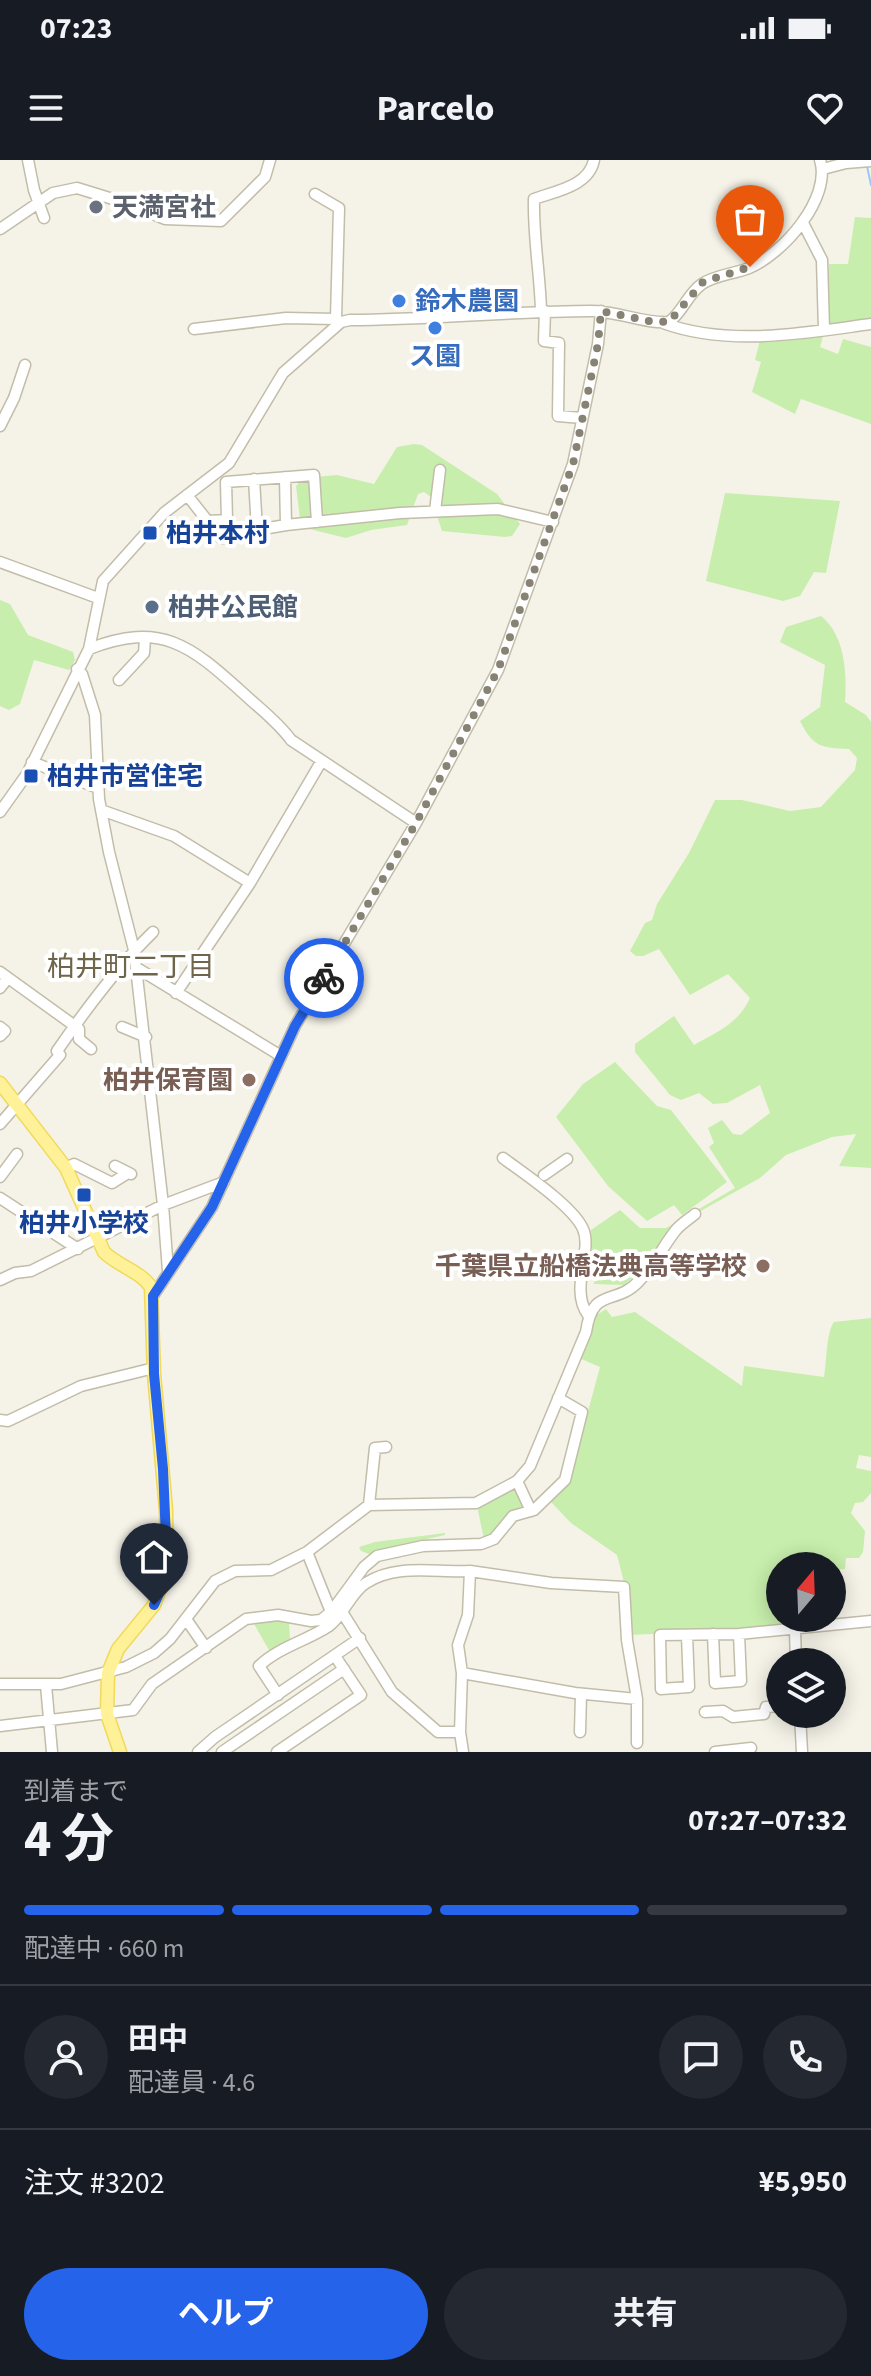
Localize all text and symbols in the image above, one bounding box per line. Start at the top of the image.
text: 07:23 [40,7,112,50]
text: Parcelo [377,83,494,134]
icon: menu [24,86,68,130]
icon: heart [803,86,847,130]
pin [716,185,784,267]
place label: 天満宮社 [112,189,216,226]
icon: bag [728,197,772,241]
marker: 天満宮社 [87,198,105,216]
place label: 鈴木農園 [415,283,519,320]
marker: 鈴木農園 [390,292,408,310]
marker: ス園 [426,319,444,337]
place label: ス園 [409,338,461,375]
place label: 柏井本村 [166,515,270,552]
marker: 柏井本村 [141,524,159,542]
place label: 柏井公民館 [168,589,298,626]
marker: 柏井公民館 [143,598,161,616]
place label: 柏井市営住宅 [47,758,203,795]
marker: 柏井市営住宅 [22,767,40,785]
courier [284,938,364,1018]
district label: 柏井町二丁目 [47,947,215,987]
icon: bike [302,956,346,1000]
place label: 柏井保育園 [103,1062,233,1099]
marker: 柏井保育園 [240,1071,258,1089]
marker: 柏井小学校 [75,1186,93,1204]
place label: 柏井小学校 [19,1205,149,1242]
place label: 千葉県立船橋法典高等学校 [435,1248,747,1285]
marker: 千葉県立船橋法典高等学校 [754,1257,772,1275]
pin [120,1523,188,1605]
icon: home [132,1535,176,1579]
north arrow [766,1552,846,1632]
map controls [766,1552,846,1728]
button: layers [766,1648,846,1728]
text: 到着まで [24,1773,128,1810]
text: 07:27–07:32 [688,1799,847,1842]
text: 4 分 [24,1803,114,1877]
text: 配達中 · 660 m [24,1930,184,1967]
button: person [24,2015,108,2099]
button: chat [659,2015,743,2099]
button: phone [763,2015,847,2099]
text: 田中 [128,2018,188,2061]
text: 配達員 · 4.6 [128,2064,255,2101]
text: ¥5,950 [759,2160,847,2203]
text: 注文 #3202 [24,2162,165,2205]
button: ヘルプ [24,2268,428,2360]
button: 共有 [444,2268,847,2360]

